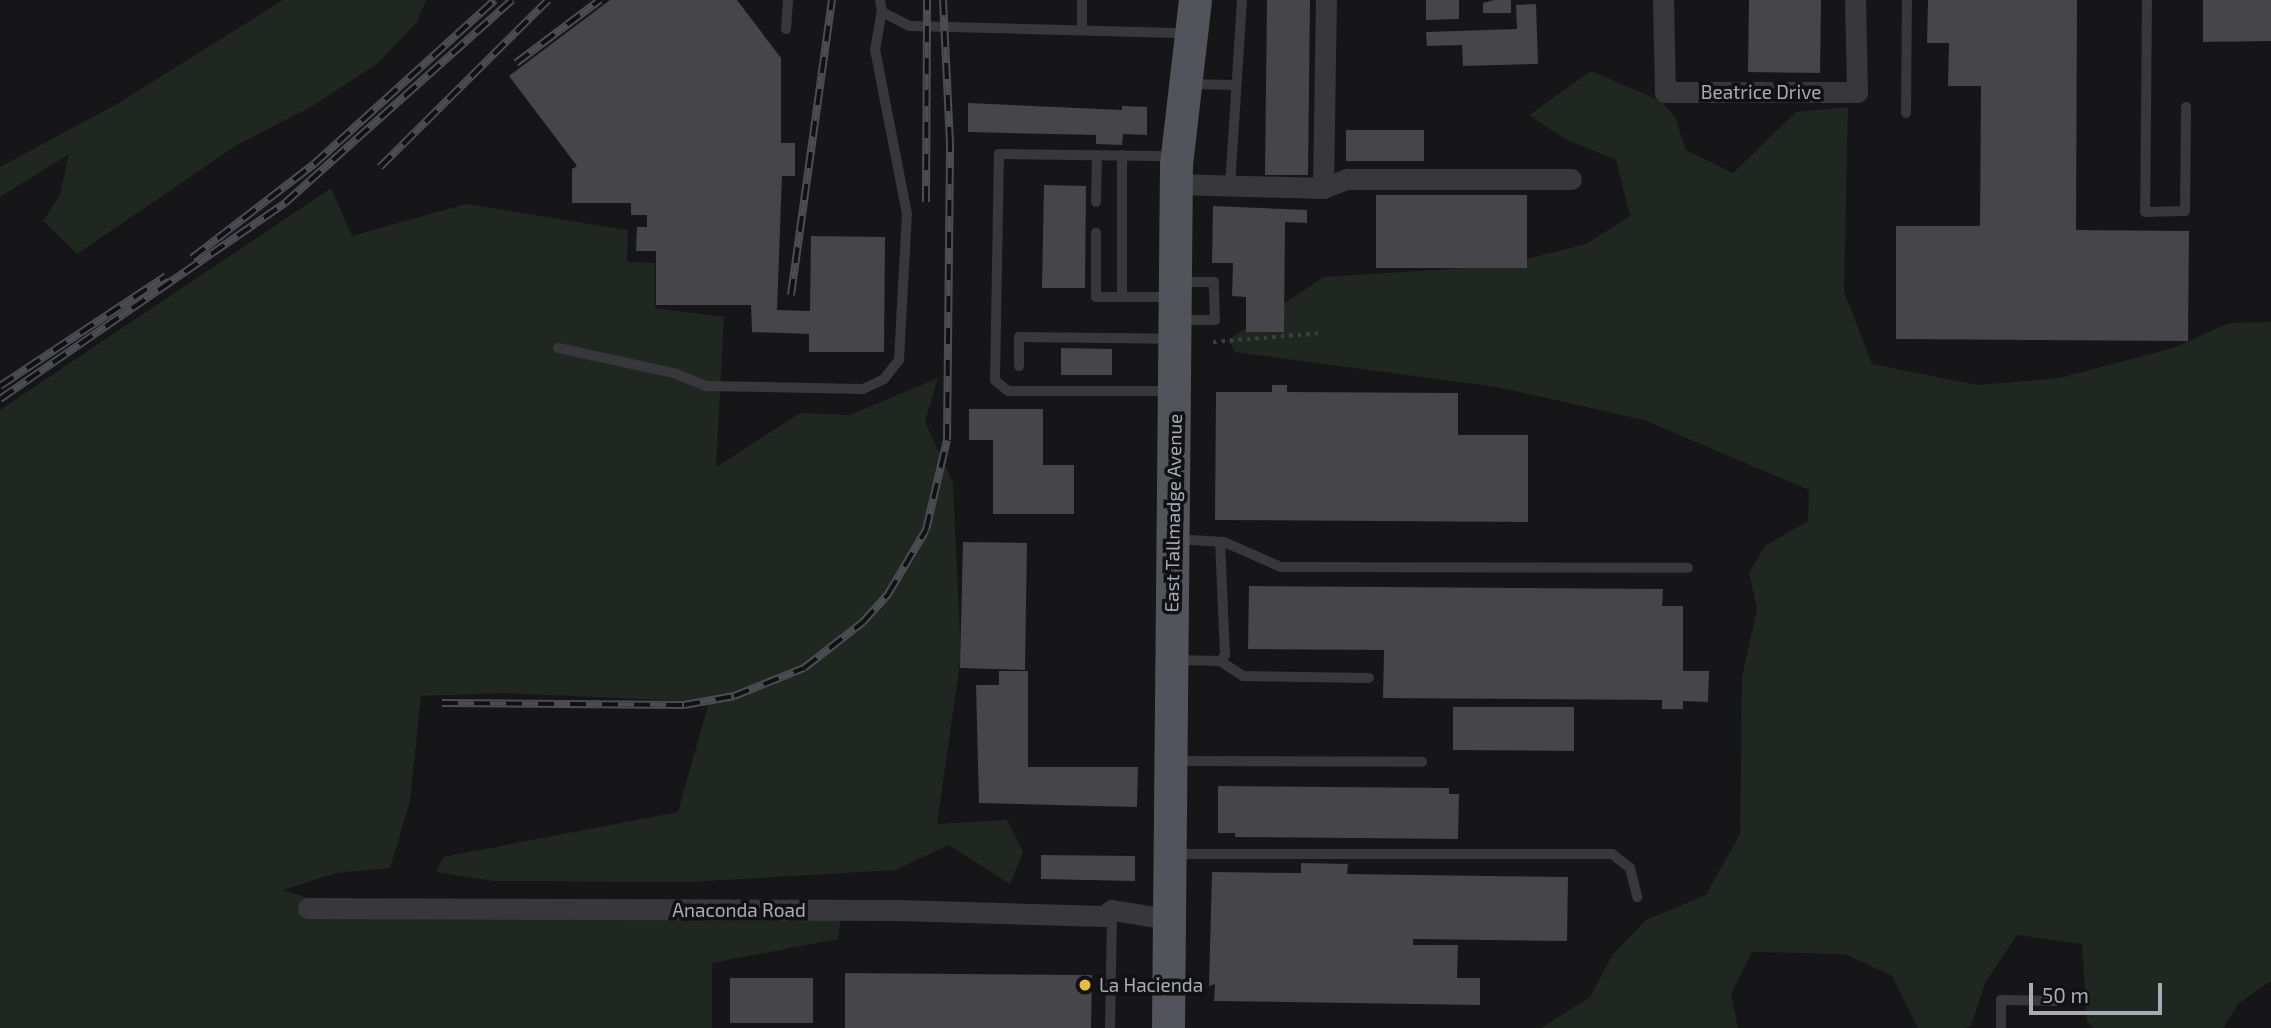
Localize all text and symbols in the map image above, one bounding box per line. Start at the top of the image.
street label: Beatrice Drive [1701,81,1821,103]
street label: East Tallmadge Avenue [1160,413,1186,613]
street label: Anaconda Road [672,899,806,921]
scale bar [2033,968,2166,1012]
place label: La Hacienda [1099,974,1203,996]
marker: La Hacienda [1077,977,1093,993]
text: 50 m [2042,982,2089,1007]

